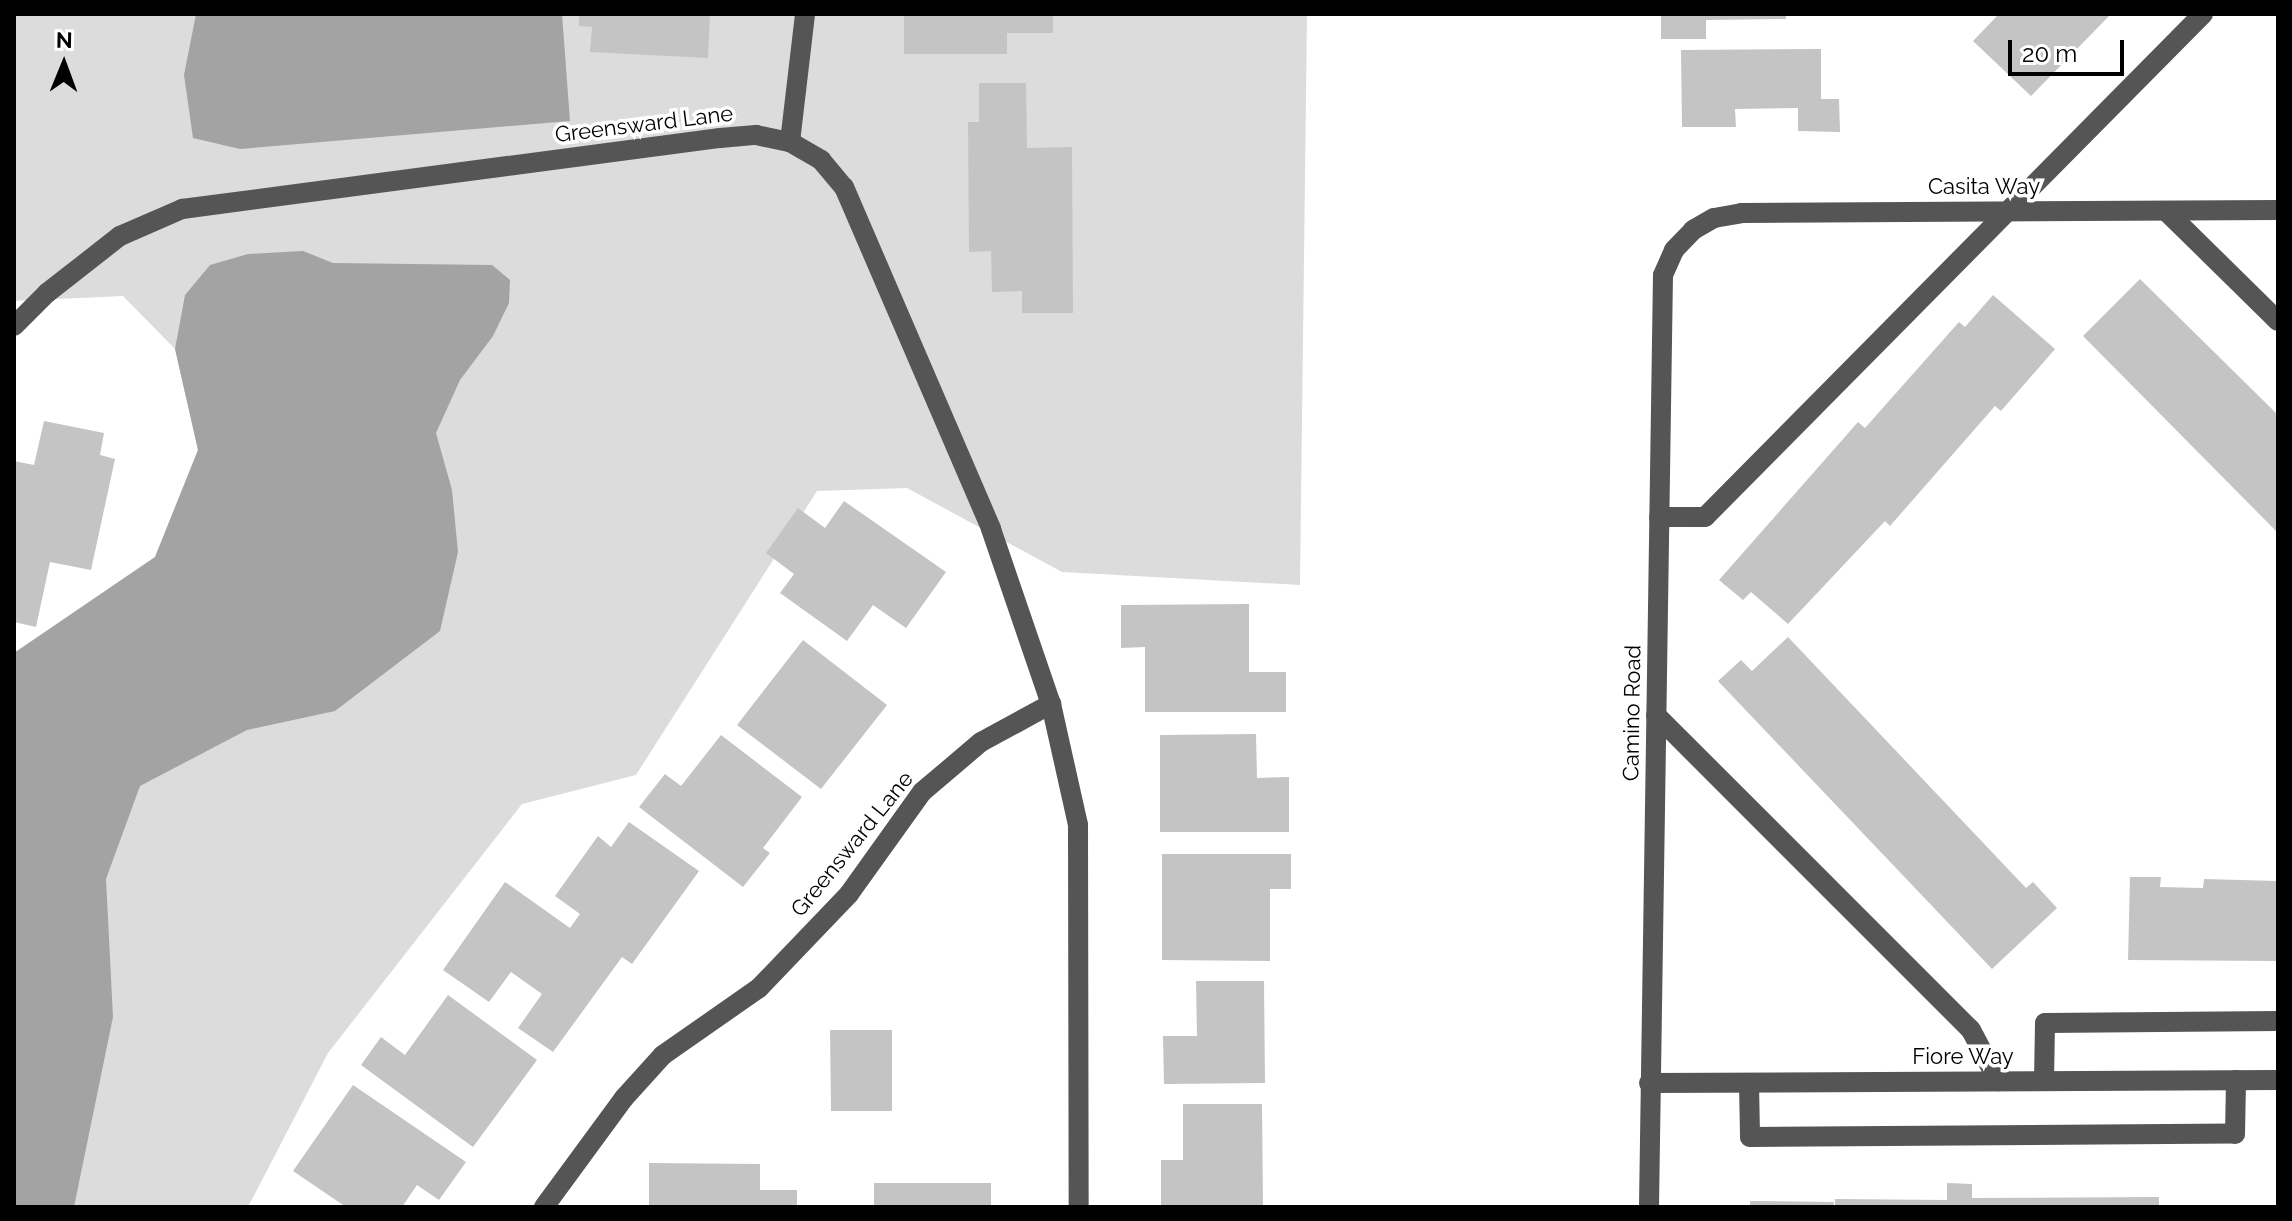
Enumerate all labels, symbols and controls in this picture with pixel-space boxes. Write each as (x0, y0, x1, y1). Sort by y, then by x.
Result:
north arrow (24, 24, 104, 104)
scale bar (2012, 24, 2128, 74)
text: N (56, 27, 73, 53)
text: 20 m (2022, 39, 2077, 68)
street label: Greensward Lane (554, 100, 734, 148)
street label: Casita Way (1928, 174, 2040, 200)
street label: Camino Road (1618, 645, 1646, 781)
street label: Greensward Lane (785, 766, 919, 922)
street label: Fiore Way (1912, 1044, 2014, 1070)

